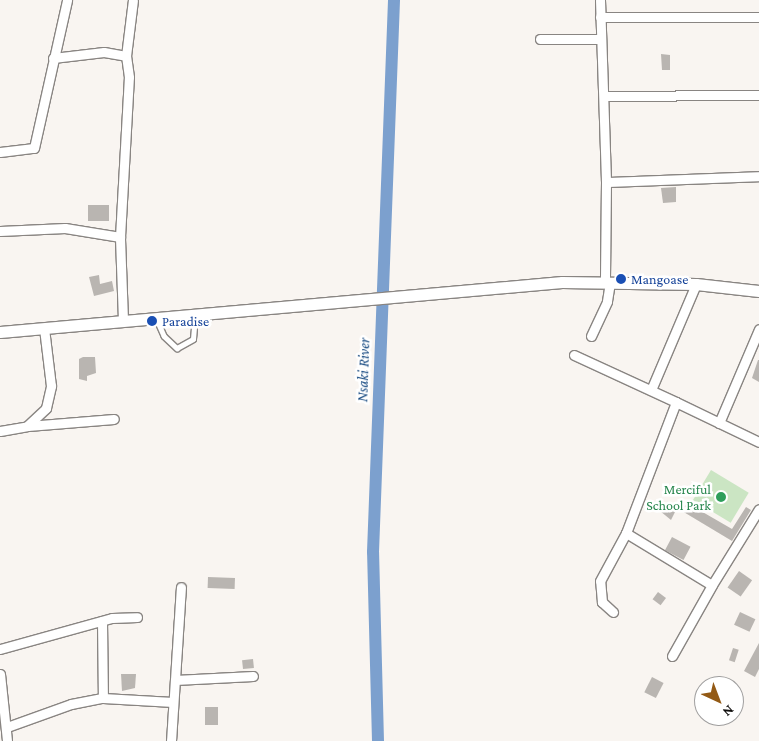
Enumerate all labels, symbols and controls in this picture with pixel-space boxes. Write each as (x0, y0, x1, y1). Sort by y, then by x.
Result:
place label: Mangoase (631, 271, 688, 287)
marker: Mangoase (615, 273, 627, 285)
place label: Paradise (162, 313, 209, 329)
marker: Paradise (146, 315, 158, 327)
water label: Nsaki River (354, 338, 374, 402)
place label: Merciful School Park (646, 481, 711, 514)
marker: Merciful School Park (715, 491, 727, 503)
north arrow (694, 676, 744, 726)
text: N (720, 702, 738, 720)

